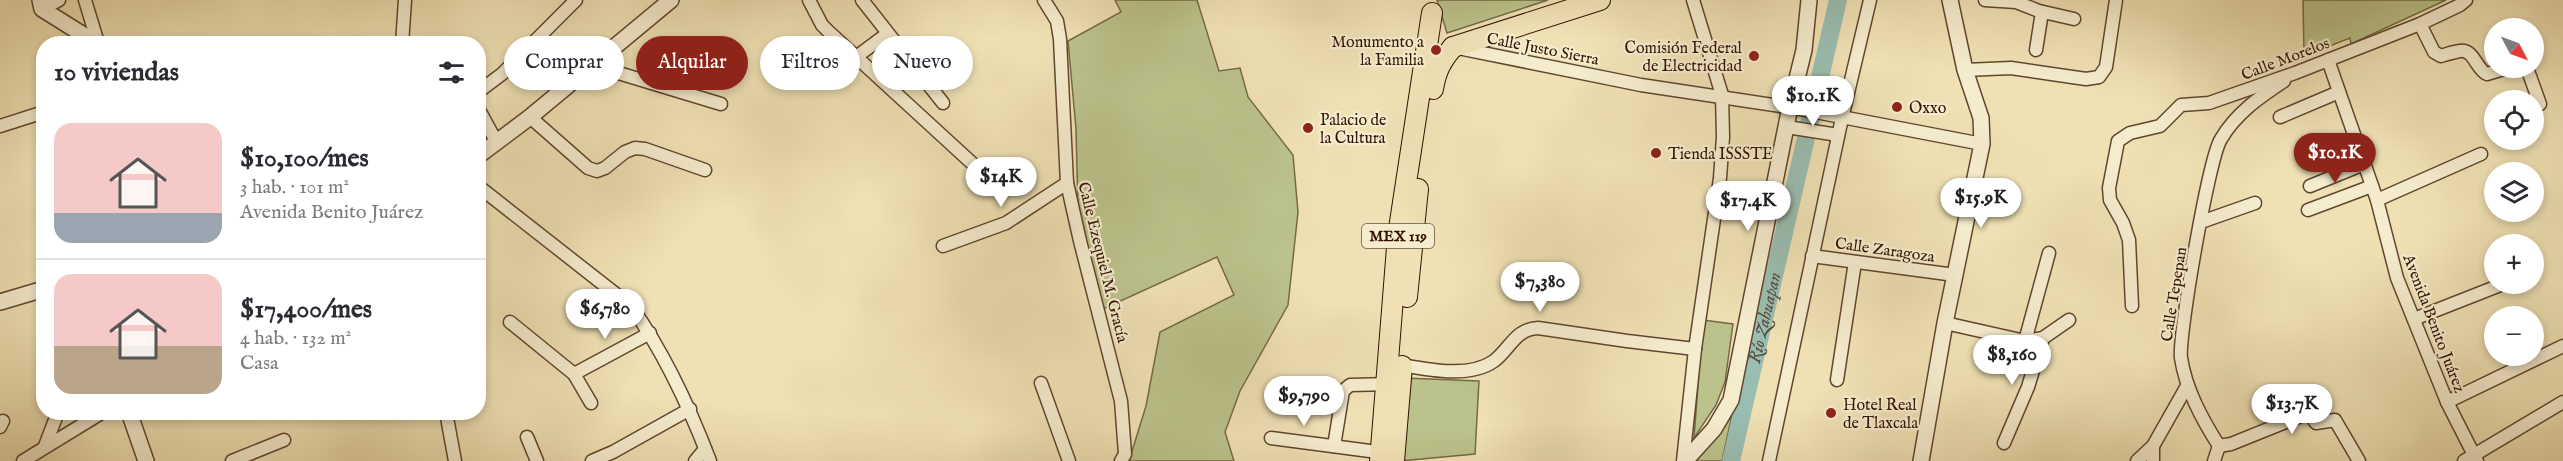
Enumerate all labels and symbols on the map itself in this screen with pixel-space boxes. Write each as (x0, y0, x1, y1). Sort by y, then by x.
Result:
north arrow (2484, 18, 2544, 78)
street label: Calle Justo Sierra (1485, 29, 1601, 71)
place label: Monumento a la Familia (1331, 33, 1424, 71)
street label: Calle Morelos (2239, 34, 2333, 86)
place label: Comisión Federal de Electricidad (1624, 39, 1743, 77)
marker: Monumento a la Familia (1429, 43, 1443, 57)
marker: Comisión Federal de Electricidad (1747, 49, 1761, 63)
pin: $10.1K (1764, 76, 1862, 127)
place label: Oxxo (1909, 99, 1947, 119)
marker: Oxxo (1890, 100, 1904, 114)
place label: Palacio de la Cultura (1320, 111, 1386, 149)
marker: Palacio de la Cultura (1301, 121, 1315, 135)
pin: $10.1K (2286, 133, 2384, 184)
place label: Tienda ISSSTE (1668, 145, 1773, 165)
marker: Tienda ISSSTE (1649, 146, 1663, 160)
pin: $14K (965, 157, 1037, 208)
pin: $15.9K (1932, 178, 2030, 229)
street label: Calle Ezequiel M. Gracía (1072, 180, 1132, 345)
pin: $17.4K (1699, 181, 1797, 232)
road number: MEX 119 (1362, 224, 1434, 248)
street label: Calle Zaragoza (1834, 234, 1936, 268)
street label: Calle Tepepan (2158, 245, 2192, 343)
street label: Avenida Benito Juárez (2397, 251, 2469, 396)
pin: $7,380 (1491, 262, 1589, 313)
water label: Río Zahuapan (1744, 270, 1787, 366)
pin: $6,780 (556, 289, 654, 340)
pin: $8,160 (1963, 335, 2061, 386)
pin: $9,790 (1255, 376, 1353, 427)
pin: $13.7K (2243, 384, 2341, 435)
place label: Hotel Real de Tlaxcala (1843, 396, 1918, 434)
marker: Hotel Real de Tlaxcala (1824, 406, 1838, 420)

